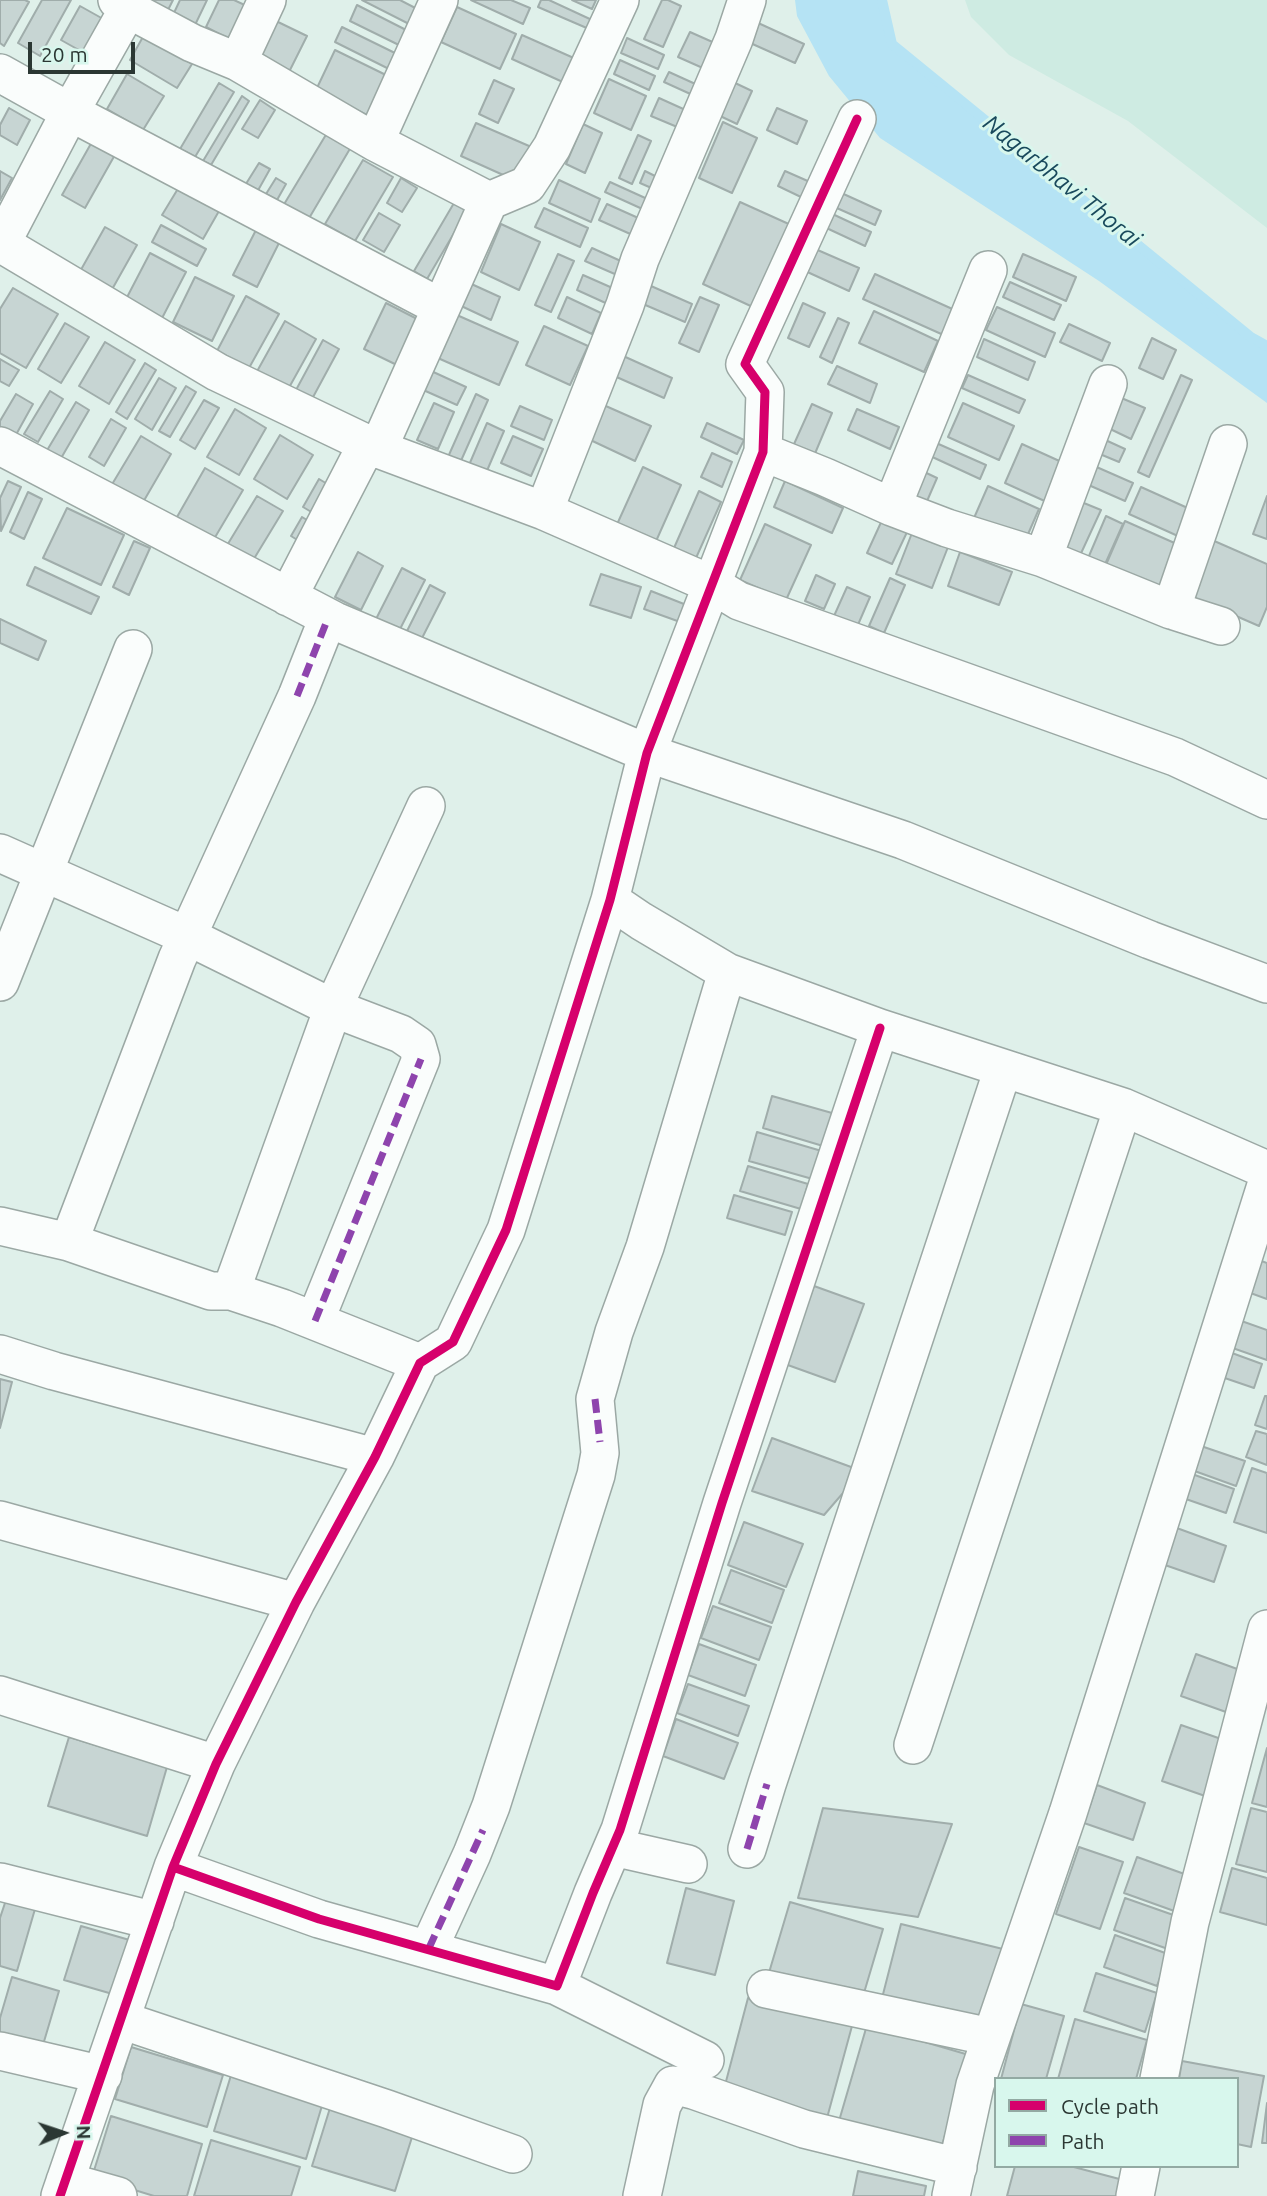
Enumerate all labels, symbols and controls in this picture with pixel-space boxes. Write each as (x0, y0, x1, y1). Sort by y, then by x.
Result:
scale bar (32, 28, 138, 72)
text: 20 m (41, 42, 88, 66)
water label: Nagarbhavi Thorai (977, 109, 1147, 253)
legend (994, 2077, 1239, 2168)
text: Cycle path (1061, 2094, 1159, 2118)
north arrow (28, 2098, 98, 2168)
text: N (73, 2125, 95, 2140)
text: Path (1061, 2129, 1104, 2153)

